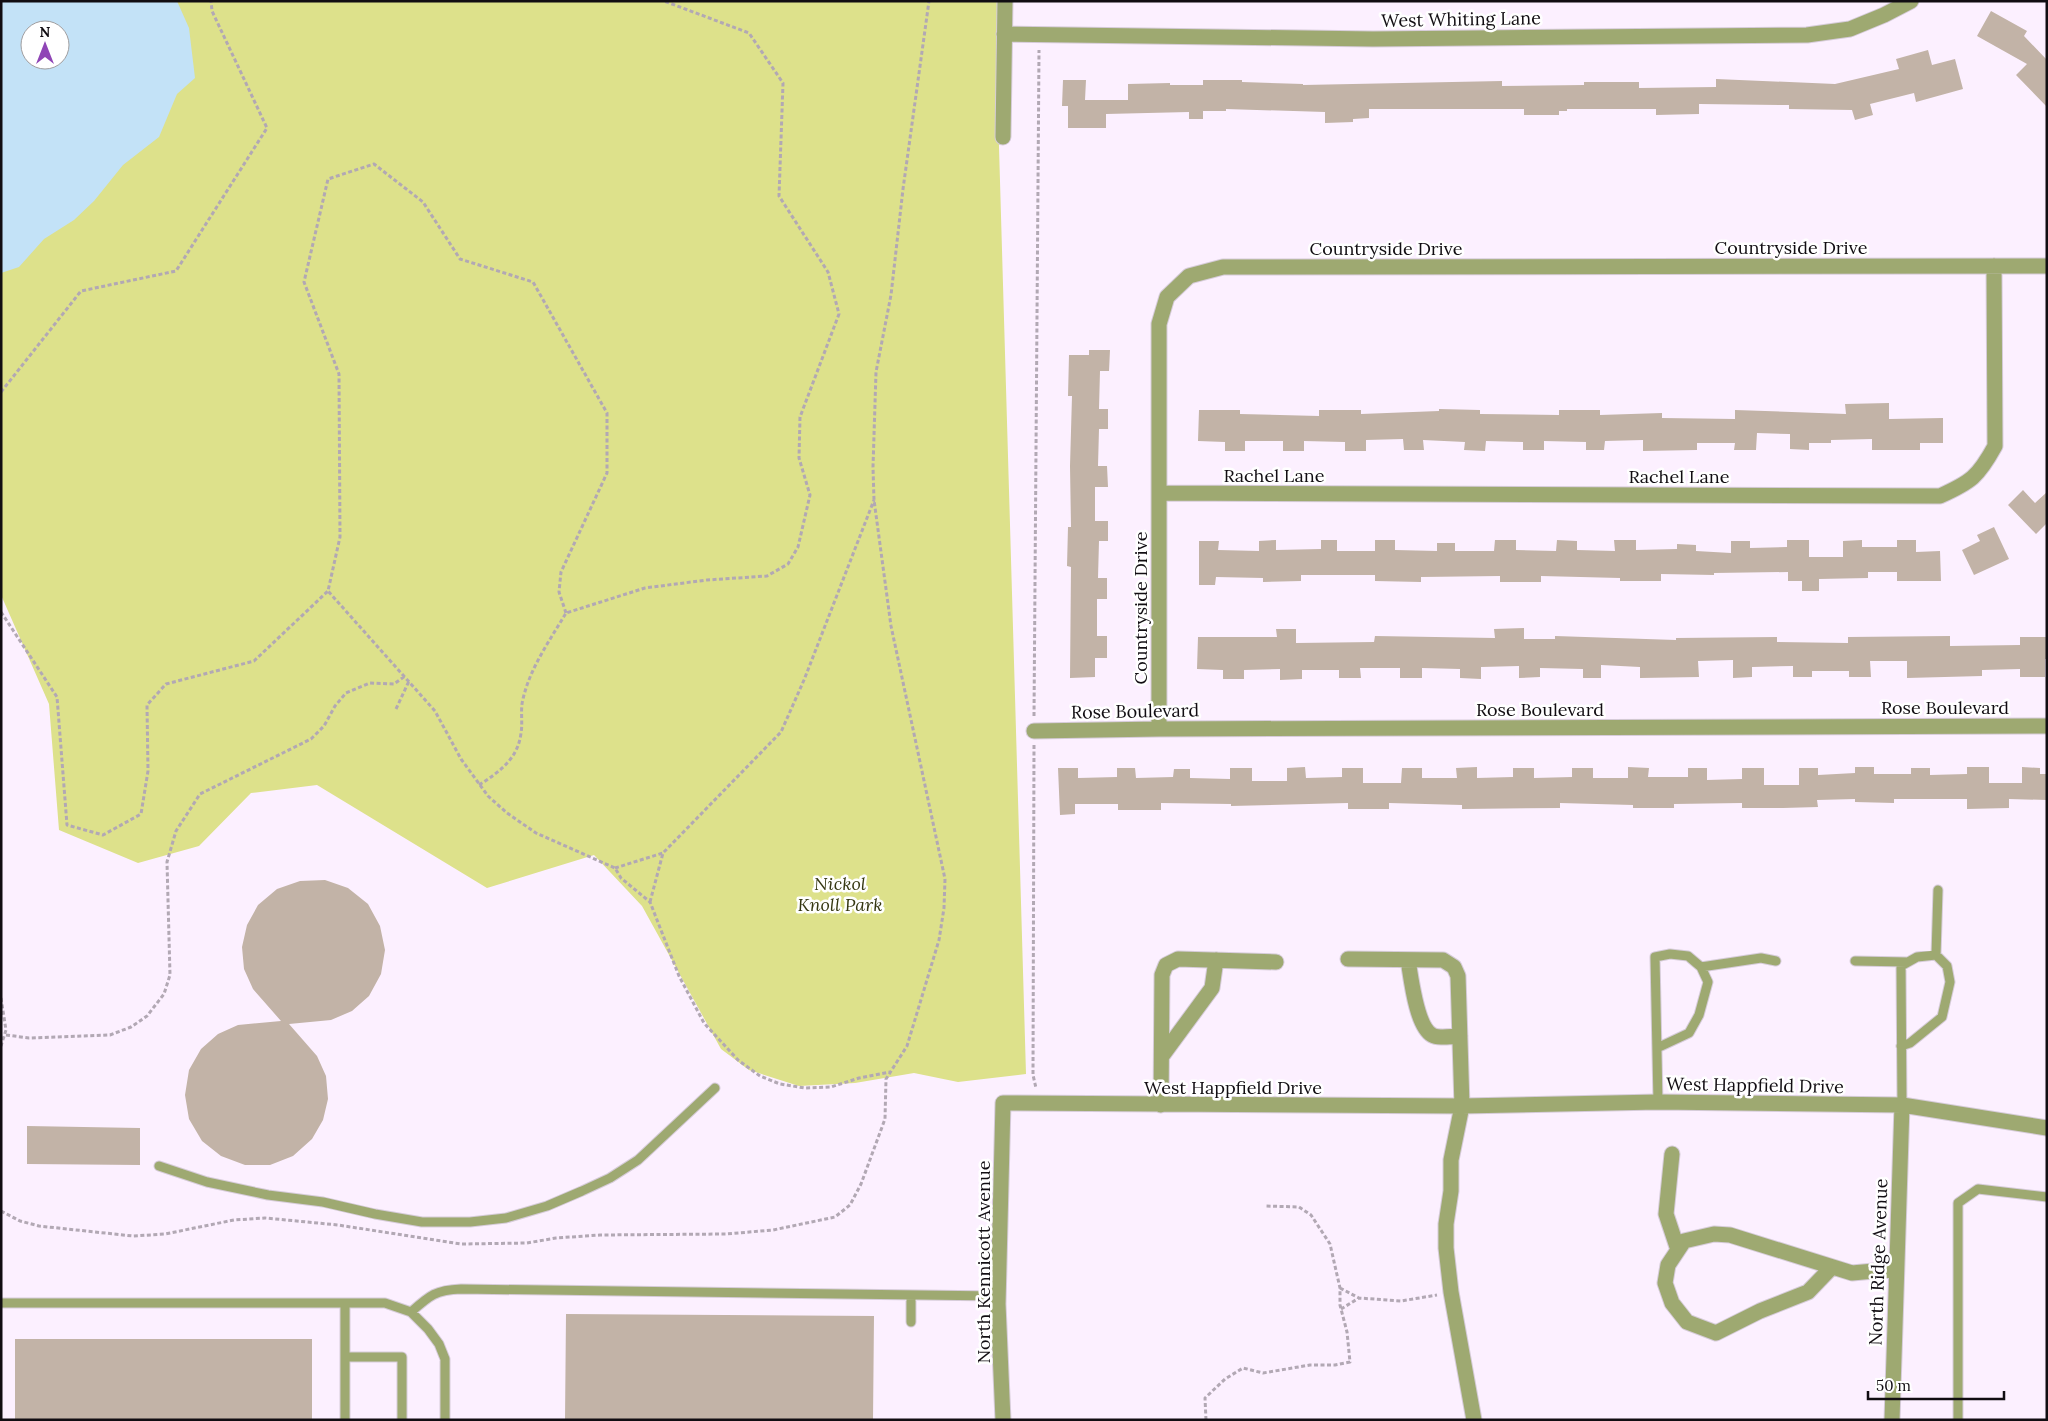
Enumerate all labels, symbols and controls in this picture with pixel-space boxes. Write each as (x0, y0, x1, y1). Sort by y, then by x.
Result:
street label: West Whiting Lane (1381, 6, 1541, 32)
north arrow (20, 20, 70, 70)
text: N (40, 23, 51, 41)
street label: Countryside Drive (1715, 236, 1868, 259)
street label: Countryside Drive (1310, 237, 1463, 260)
street label: Rachel Lane (1223, 464, 1325, 487)
street label: Rachel Lane (1628, 465, 1730, 488)
street label: Countryside Drive (1129, 531, 1152, 684)
street label: Rose Boulevard (1881, 696, 2009, 719)
street label: Rose Boulevard (1071, 698, 1200, 724)
street label: Rose Boulevard (1476, 698, 1604, 721)
park label: Nickol Knoll Park (797, 872, 883, 916)
street label: West Happfield Drive (1666, 1072, 1844, 1098)
street label: West Happfield Drive (1144, 1076, 1322, 1099)
street label: North Kennicott Avenue (972, 1160, 995, 1364)
street label: North Ridge Avenue (1864, 1178, 1892, 1346)
scale bar (1868, 1368, 2004, 1400)
text: 50 m (1876, 1376, 1911, 1395)

